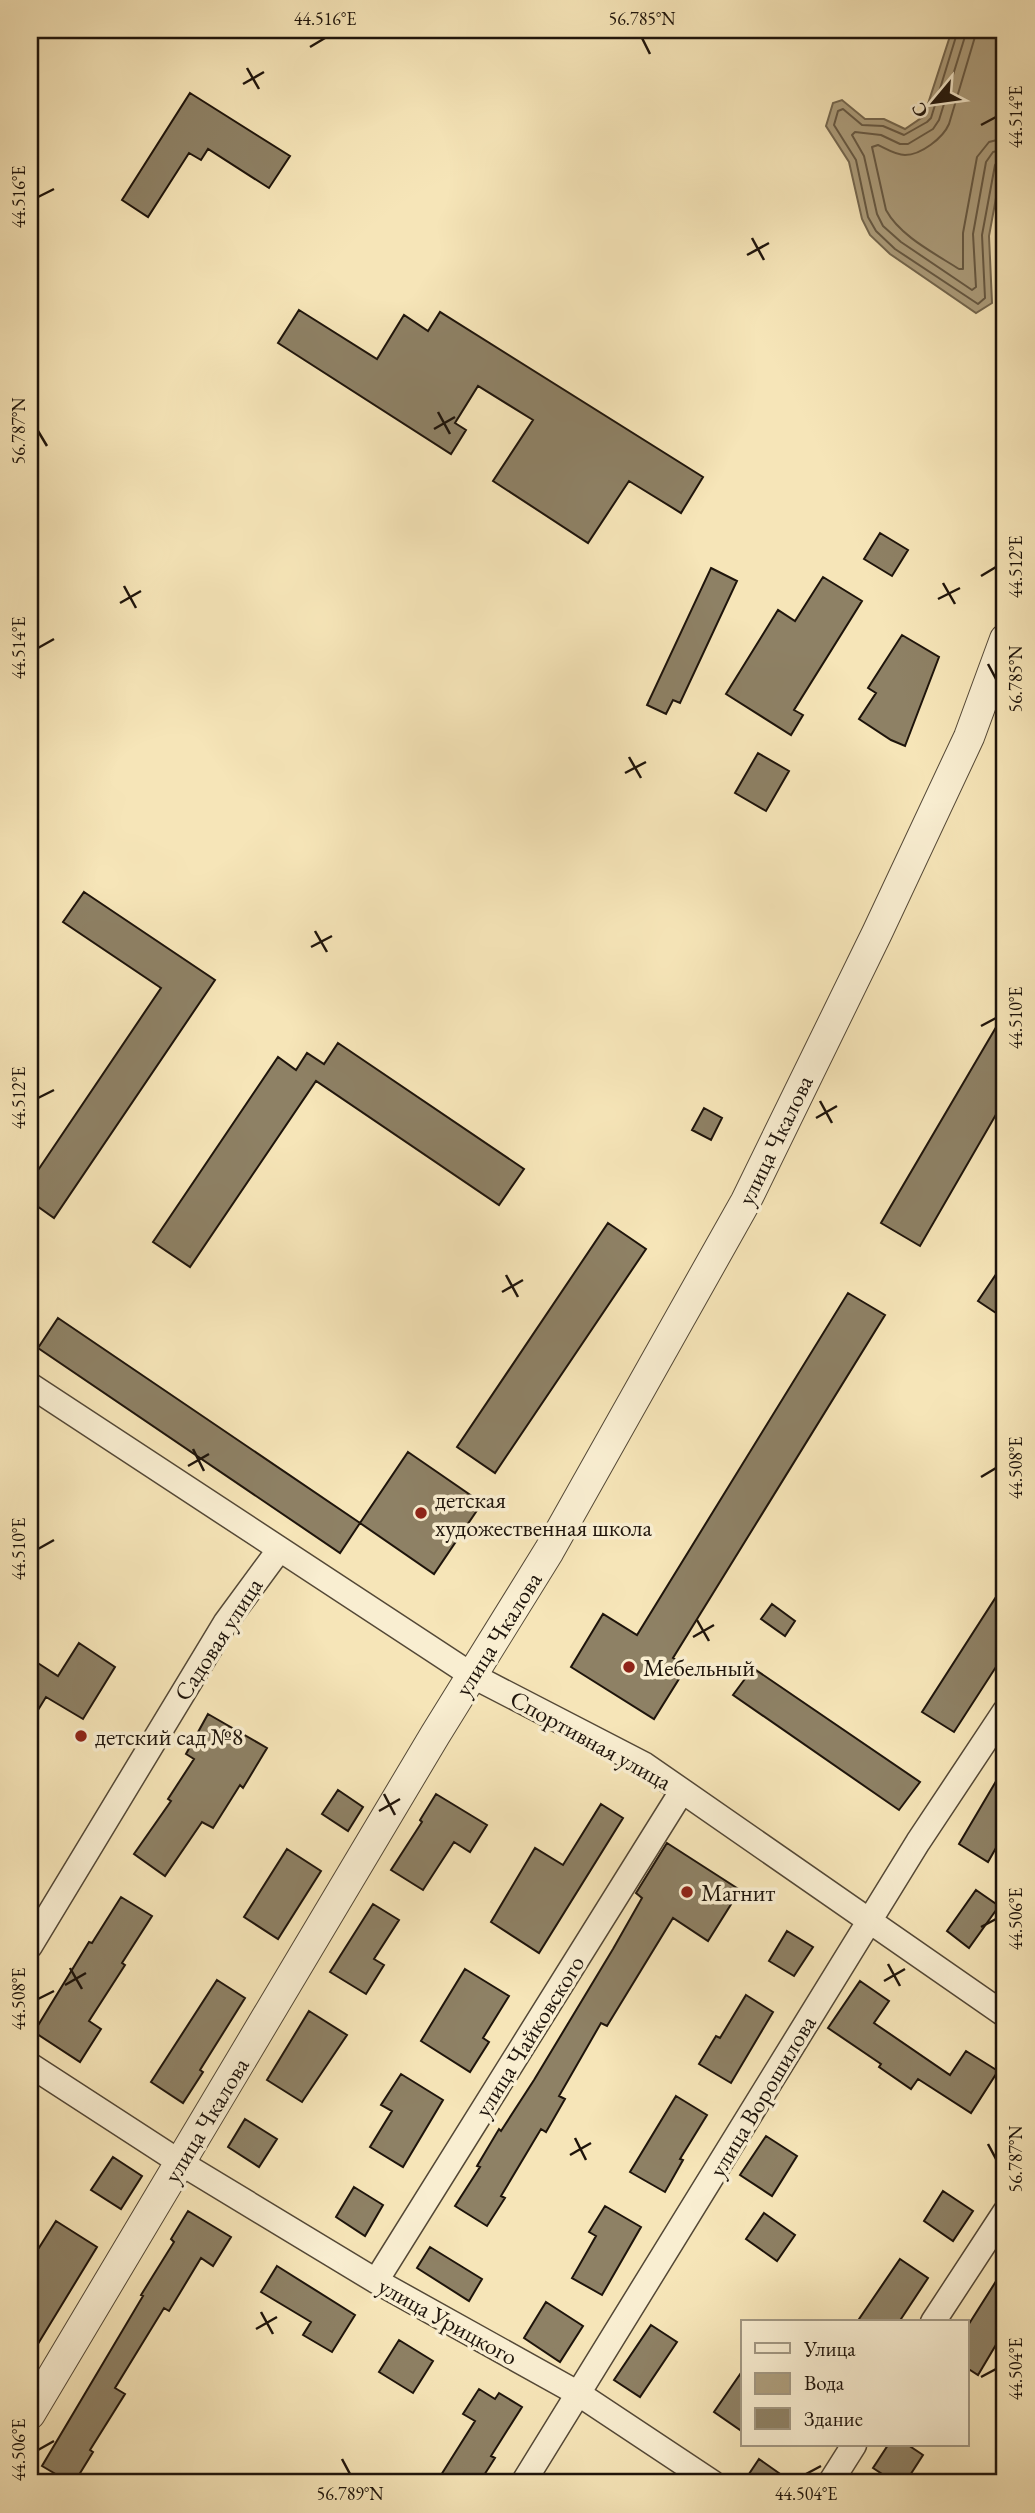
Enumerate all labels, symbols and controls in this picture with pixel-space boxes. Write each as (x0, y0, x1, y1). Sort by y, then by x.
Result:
text: 44.516°E (294, 7, 356, 30)
text: 56.785°N (609, 7, 676, 30)
north arrow (898, 66, 968, 136)
text: 44.514°E (1004, 86, 1027, 148)
text: С (905, 98, 934, 122)
text: 44.516°E (7, 166, 30, 228)
text: 56.787°N (7, 397, 30, 464)
text: 44.512°E (1004, 536, 1027, 598)
text: 44.514°E (7, 617, 30, 679)
text: 56.785°N (1004, 645, 1027, 712)
text: 44.510°E (1004, 987, 1027, 1049)
text: 44.512°E (7, 1067, 30, 1129)
street label: улица Чкалова (730, 1069, 820, 1210)
text: 44.508°E (1004, 1437, 1027, 1499)
place label: детская художественная школа (435, 1484, 653, 1543)
marker: детская художественная школа (413, 1505, 429, 1521)
text: 44.510°E (7, 1518, 30, 1580)
street label: улица Чкалова (448, 1566, 549, 1702)
street label: Садовая улица (167, 1571, 270, 1706)
place label: Мебельный (643, 1652, 755, 1683)
marker: Мебельный (621, 1659, 637, 1675)
street label: Спортивная улица (505, 1683, 678, 1797)
place label: детский сад №8 (95, 1721, 243, 1752)
marker: детский сад №8 (73, 1728, 89, 1744)
place label: Магнит (701, 1877, 775, 1908)
marker: Магнит (679, 1884, 695, 1900)
text: 44.506°E (1004, 1888, 1027, 1950)
street label: улица Чайковского (467, 1949, 591, 2123)
text: 44.508°E (7, 1968, 30, 2030)
street label: улица Ворошилова (701, 2009, 823, 2183)
street label: улица Чкалова (156, 2051, 256, 2188)
text: 56.787°N (1004, 2125, 1027, 2192)
street label: улица Урицкого (373, 2270, 523, 2372)
legend (741, 2320, 968, 2446)
text: Улица (803, 2335, 856, 2362)
text: 44.504°E (1004, 2338, 1027, 2400)
text: Вода (804, 2369, 845, 2396)
text: Здание (804, 2405, 863, 2432)
text: 44.506°E (7, 2419, 30, 2481)
text: 56.789°N (317, 2482, 384, 2505)
text: 44.504°E (775, 2482, 837, 2505)

